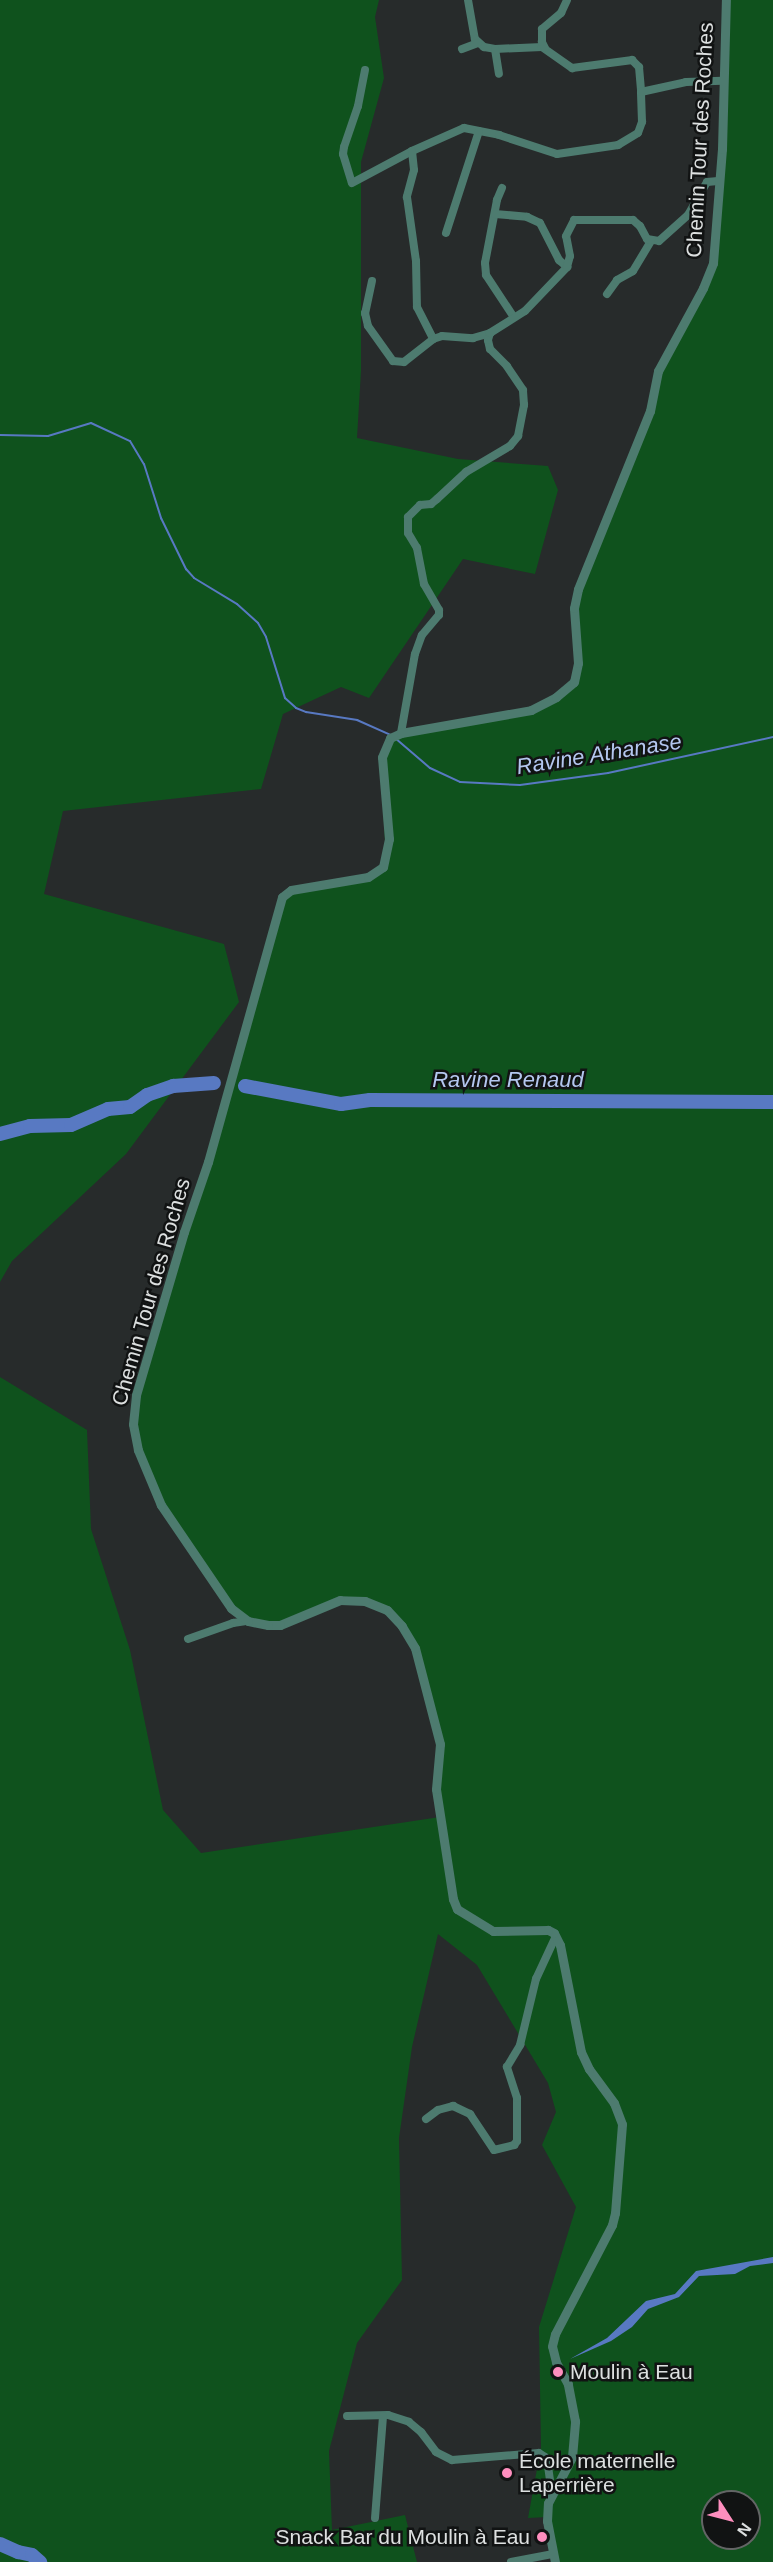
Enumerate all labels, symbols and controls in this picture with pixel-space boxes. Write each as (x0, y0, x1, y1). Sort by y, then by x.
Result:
street label: Chemin Tour des Roches (681, 22, 719, 258)
water label: Ravine Athanase (514, 728, 684, 780)
water label: Ravine Renaud (432, 1067, 584, 1093)
street label: Chemin Tour des Roches (106, 1175, 196, 1409)
place label: Moulin à Eau (570, 2359, 693, 2385)
marker: Moulin à Eau (551, 2365, 565, 2379)
place label: École maternelle Laperrière (519, 2448, 675, 2498)
marker: École maternelle Laperrière (500, 2466, 514, 2480)
north arrow (701, 2490, 761, 2550)
text: N (734, 2520, 755, 2539)
place label: Snack Bar du Moulin à Eau (276, 2524, 530, 2550)
marker: Snack Bar du Moulin à Eau (535, 2530, 549, 2544)

